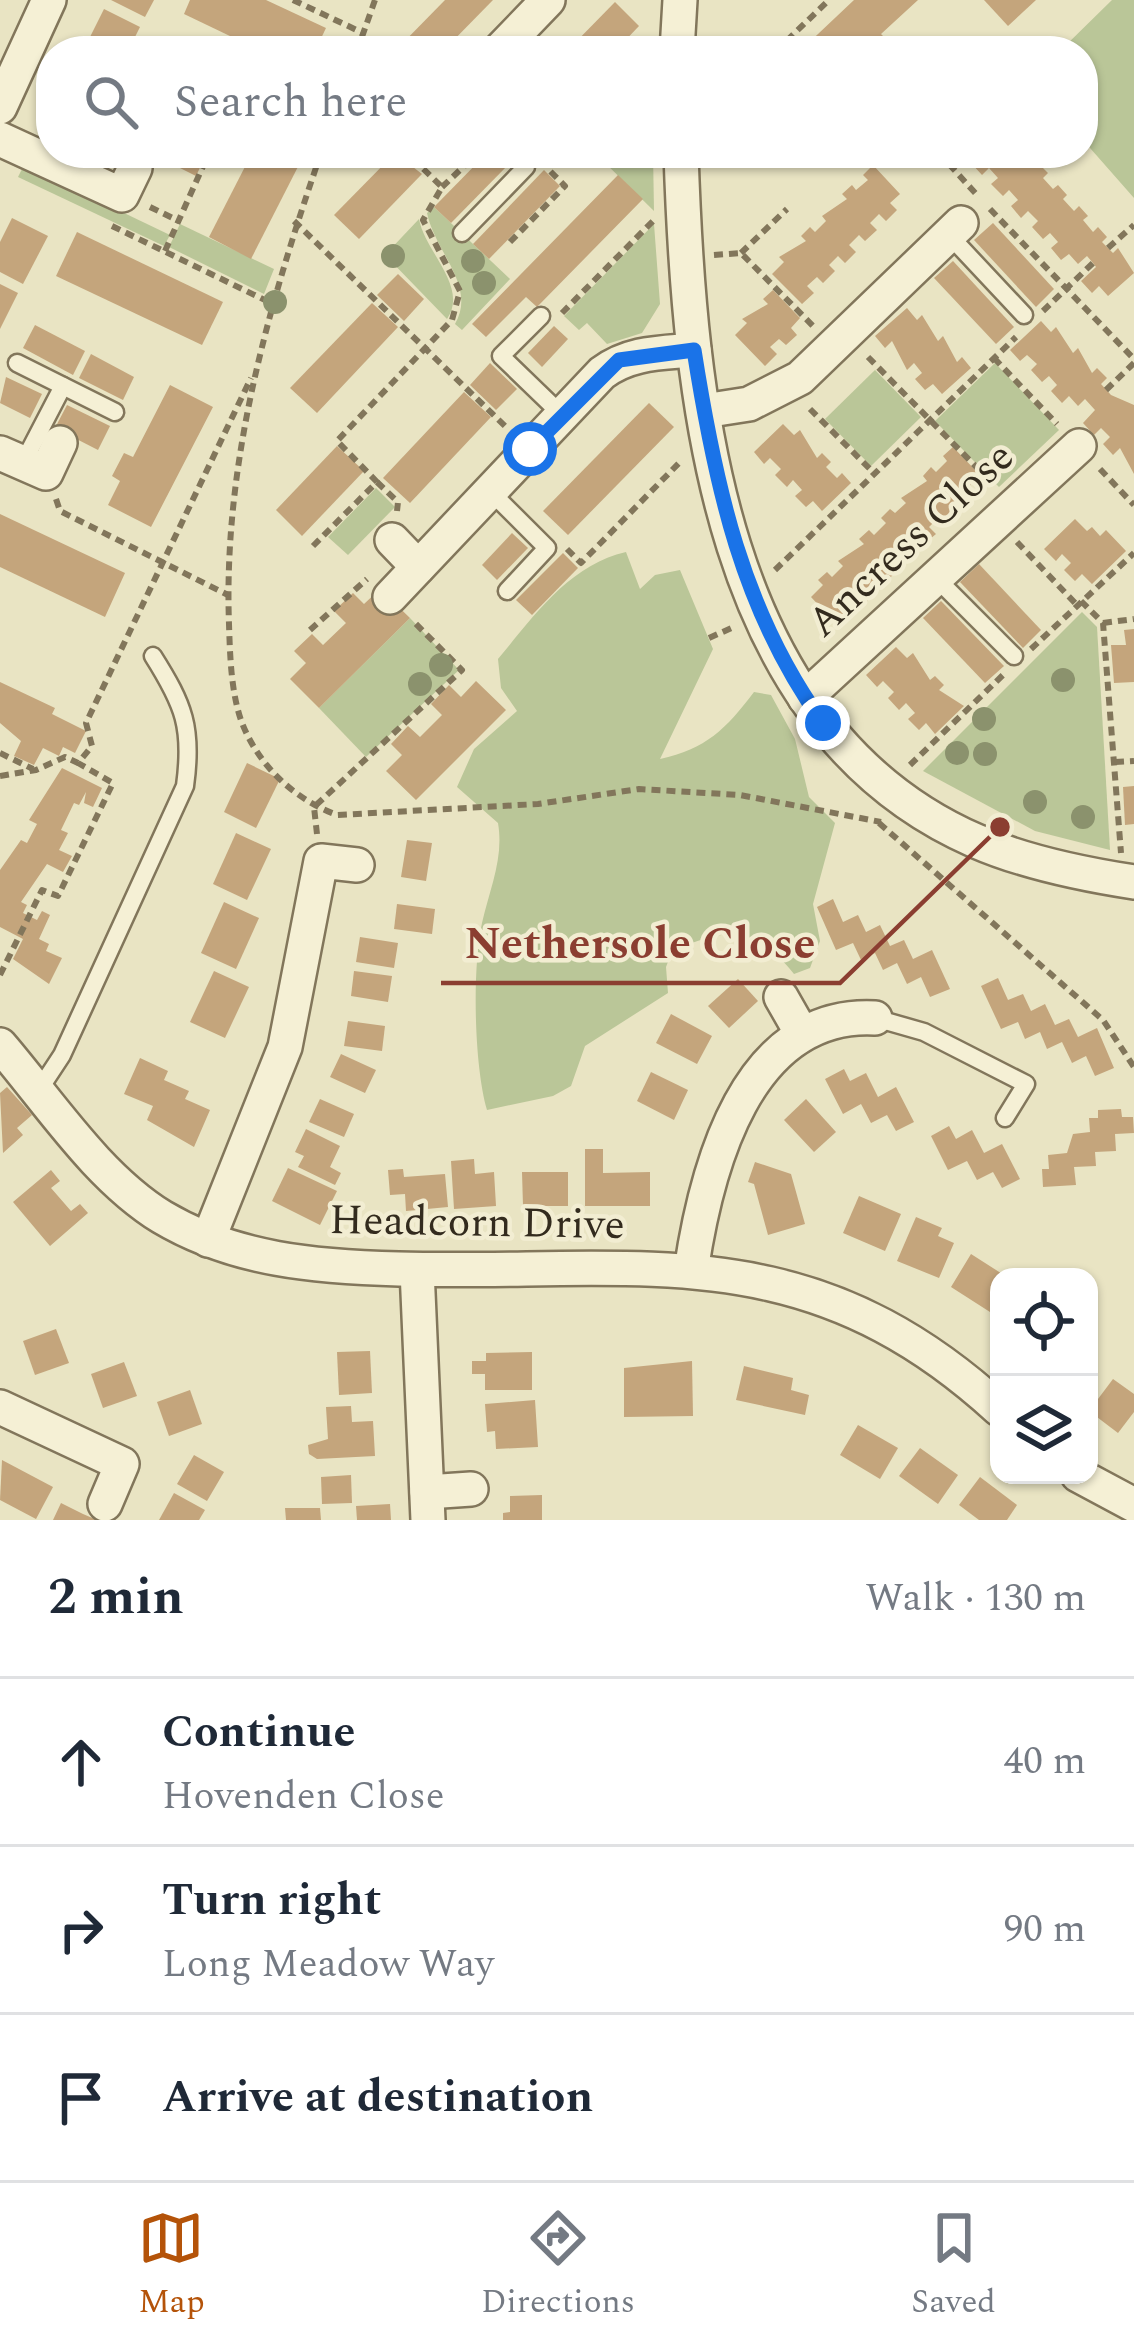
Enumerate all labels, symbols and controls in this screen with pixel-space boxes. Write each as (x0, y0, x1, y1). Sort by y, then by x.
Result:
search box (36, 36, 1098, 168)
text: Search here (174, 68, 407, 137)
icon: search (78, 69, 144, 135)
route start (503, 422, 557, 476)
street label: Ancress Close (793, 427, 1029, 653)
route end (796, 696, 850, 750)
callout: Nethersole Close (441, 902, 840, 983)
text: Nethersole Close (464, 910, 816, 979)
street label: Headcorn Drive (329, 1189, 625, 1257)
map controls (990, 1268, 1098, 1484)
button: locate (990, 1268, 1098, 1376)
button: layers (990, 1376, 1098, 1484)
text: 2 min (48, 1559, 184, 1637)
text: Walk · 130 m (865, 1569, 1086, 1628)
text: Continue (162, 1698, 355, 1767)
icon: ahead (48, 1729, 114, 1795)
text: 40 m (1004, 1732, 1086, 1791)
text: Hovenden Close (162, 1767, 445, 1826)
text: Turn right (162, 1866, 381, 1935)
icon: right (48, 1897, 114, 1963)
text: 90 m (1004, 1900, 1086, 1959)
text: Long Meadow Way (162, 1935, 494, 1994)
text: Arrive at destination (162, 2063, 593, 2132)
icon: arrive (48, 2065, 114, 2131)
tab: Map (138, 2205, 205, 2327)
tab: Directions (481, 2205, 635, 2327)
tab: Saved (911, 2205, 996, 2327)

